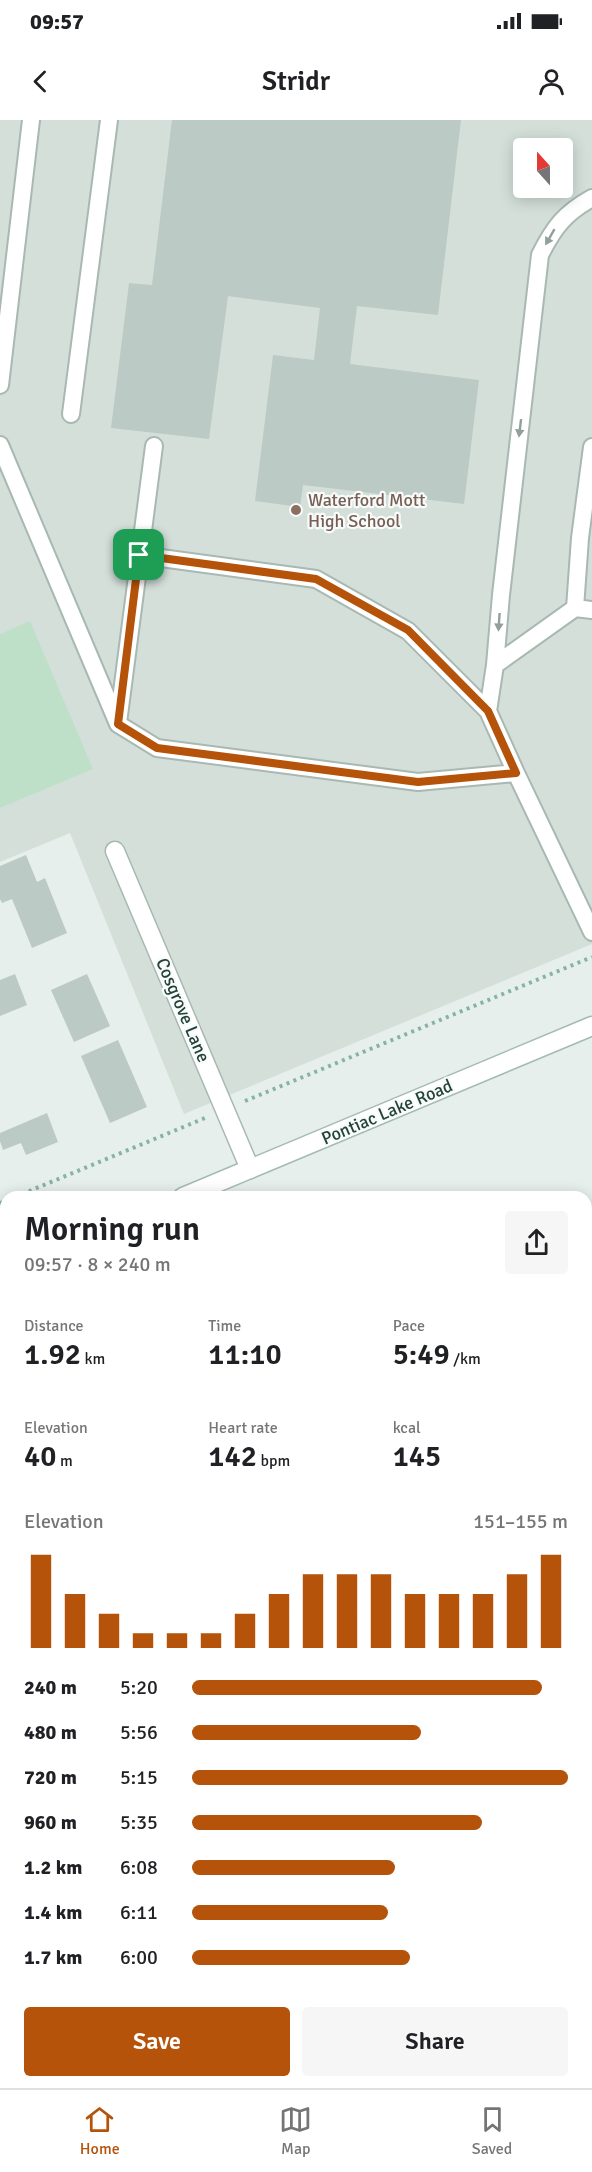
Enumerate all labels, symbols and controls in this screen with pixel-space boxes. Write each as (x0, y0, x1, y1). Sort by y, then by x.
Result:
text: 09:57 (30, 8, 84, 35)
icon: back (24, 65, 57, 98)
text: Stridr (262, 65, 330, 98)
icon: person (535, 65, 568, 98)
north arrow (513, 138, 573, 198)
map controls (513, 138, 573, 198)
one-way arrow (545, 229, 555, 246)
one-way arrow (515, 419, 525, 438)
place label: Waterford Mott High School (308, 489, 425, 532)
marker: Waterford Mott High School (289, 503, 303, 517)
pin (113, 529, 164, 580)
icon: arrive (122, 538, 155, 571)
one-way arrow (494, 612, 504, 631)
street label: Cosgrove Lane (151, 955, 215, 1065)
street label: Pontiac Lake Road (318, 1074, 456, 1150)
text: Morning run (24, 1209, 200, 1250)
button: share (505, 1211, 568, 1274)
text: 09:57 · 8 × 240 m (24, 1252, 171, 1277)
text: Distance (24, 1316, 84, 1336)
text: Time (208, 1316, 241, 1336)
text: Pace (393, 1316, 425, 1336)
text: 1.92 (24, 1336, 81, 1373)
text: 11:10 (208, 1336, 282, 1373)
text: 5:49 (393, 1336, 450, 1373)
text: km (81, 1349, 105, 1369)
text: /km (450, 1349, 481, 1369)
text: Elevation (24, 1418, 88, 1438)
text: Heart rate (208, 1418, 278, 1438)
text: kcal (393, 1418, 421, 1438)
text: 40 (24, 1438, 56, 1475)
text: 142 (208, 1438, 257, 1475)
text: 145 (393, 1438, 441, 1475)
text: m (56, 1451, 73, 1471)
text: bpm (257, 1451, 290, 1471)
text: Elevation (24, 1509, 104, 1534)
text: 151–155 m (473, 1509, 568, 1534)
text: 240 m (24, 1675, 77, 1700)
text: 5:20 (120, 1675, 158, 1700)
text: 480 m (24, 1720, 77, 1745)
text: 5:56 (120, 1720, 158, 1745)
text: 720 m (24, 1765, 77, 1790)
text: 5:15 (120, 1765, 158, 1790)
text: 960 m (24, 1810, 77, 1835)
text: 5:35 (120, 1810, 158, 1835)
text: 1.2 km (24, 1855, 82, 1880)
text: 6:08 (120, 1855, 158, 1880)
text: 1.4 km (24, 1900, 82, 1925)
text: 6:11 (120, 1900, 158, 1925)
text: 1.7 km (24, 1945, 82, 1970)
text: 6:00 (120, 1945, 158, 1970)
button: Save (24, 2007, 290, 2076)
button: Share (302, 2007, 568, 2076)
tab: Home (80, 2103, 120, 2159)
tab: Map (279, 2103, 312, 2159)
tab: Saved (472, 2103, 512, 2159)

